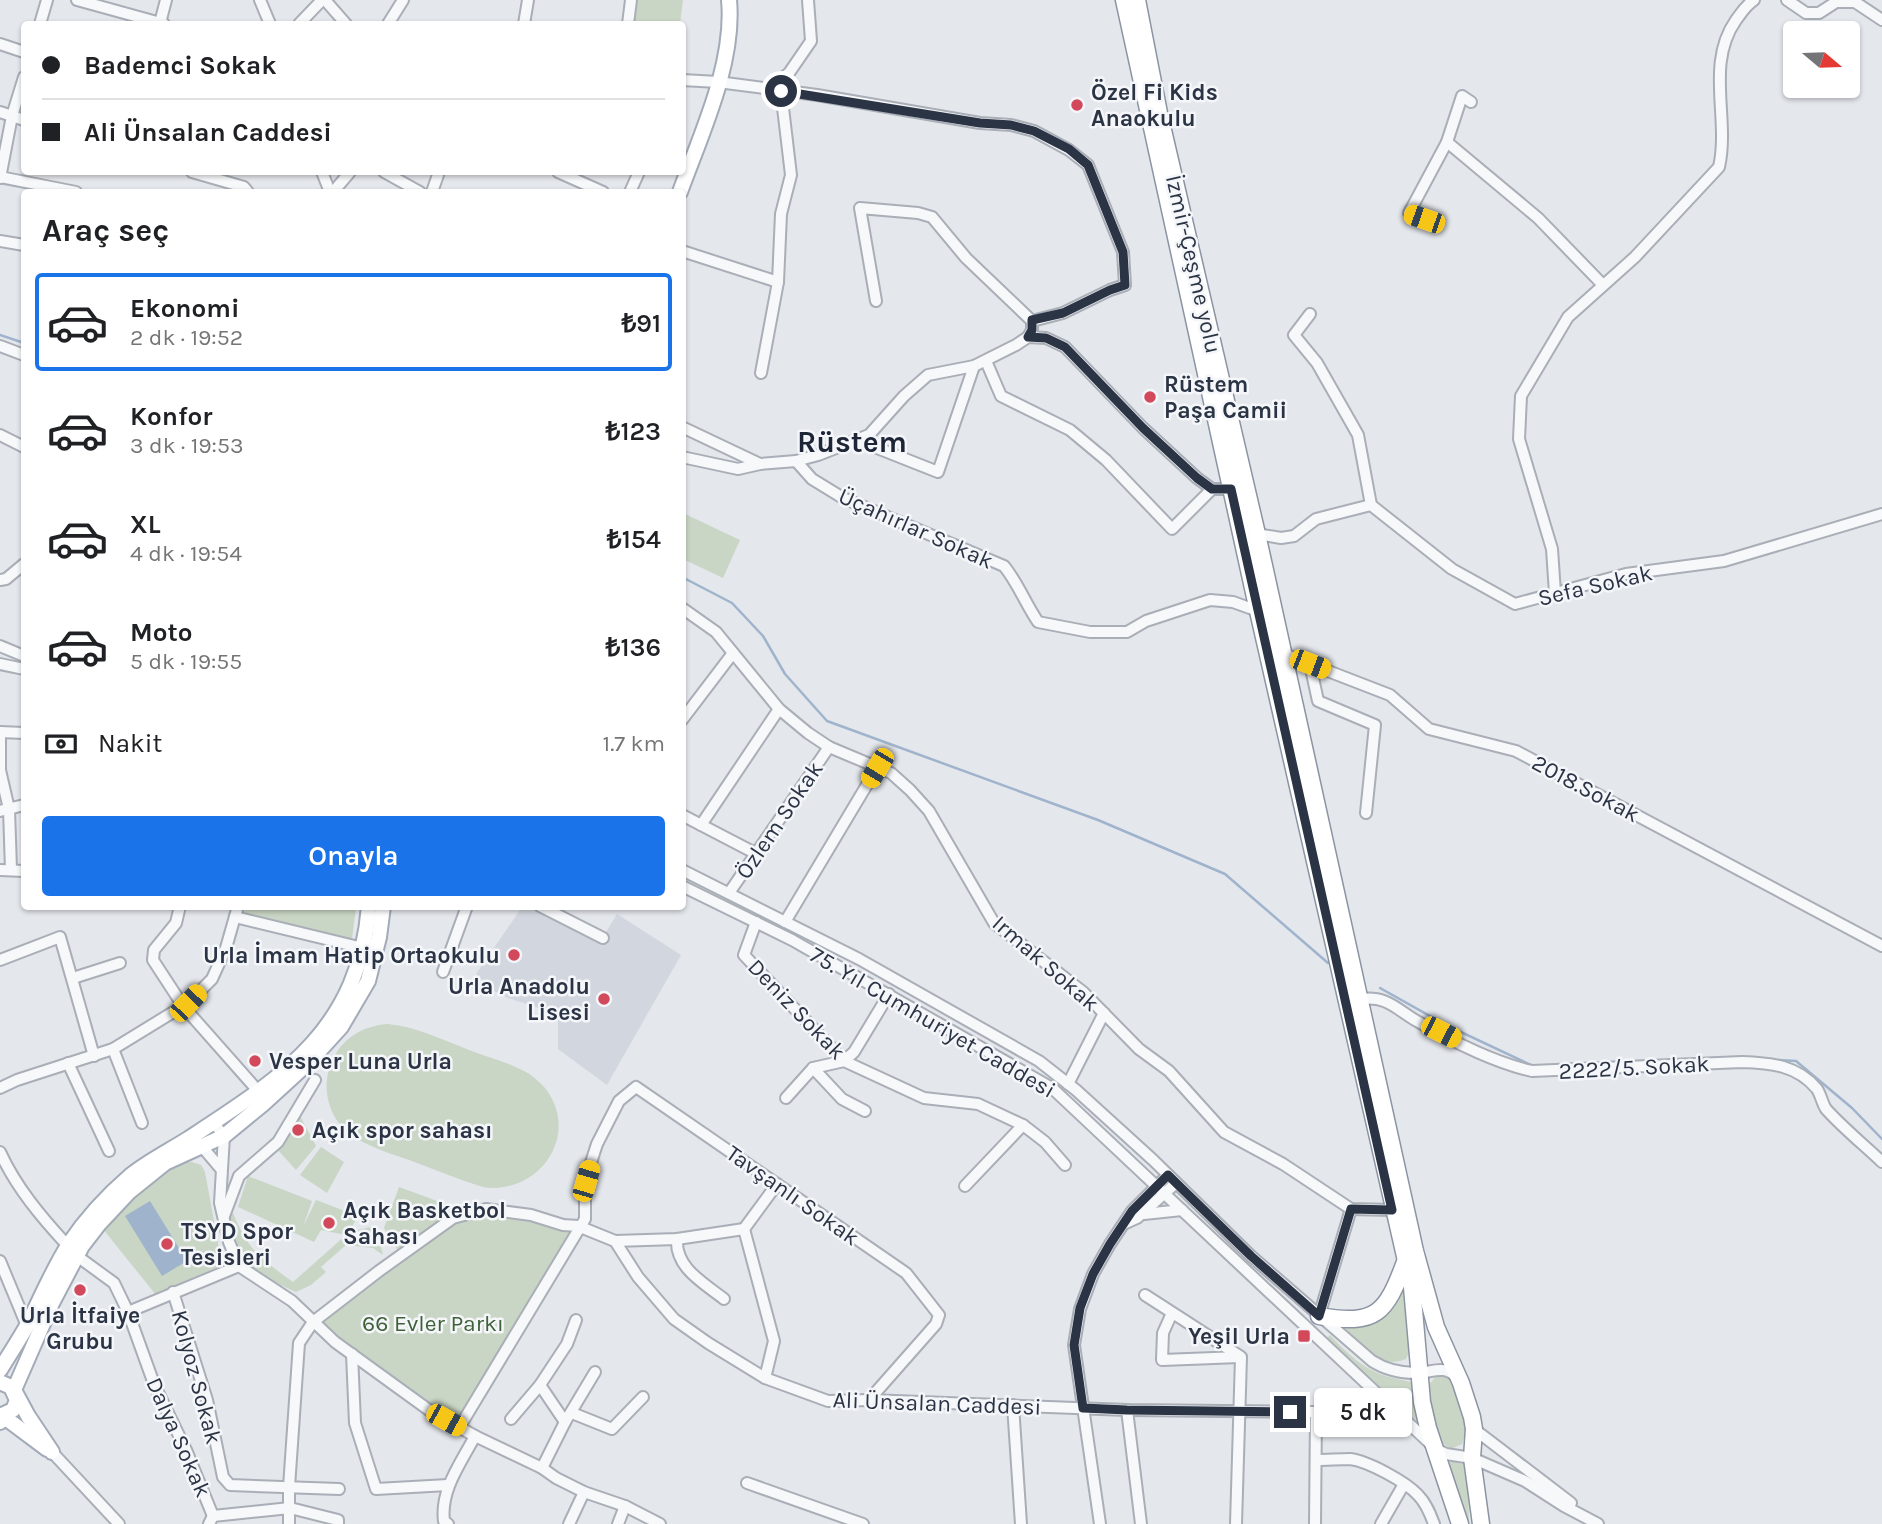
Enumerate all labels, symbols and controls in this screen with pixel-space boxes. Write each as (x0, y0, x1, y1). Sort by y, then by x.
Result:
north arrow (1783, 21, 1860, 98)
map controls (1783, 21, 1860, 98)
text: Bademci Sokak (84, 50, 277, 81)
route start (765, 75, 797, 107)
place label: Özel Fi Kids Anaokulu (1091, 78, 1218, 132)
marker: Özel Fi Kids Anaokulu (1069, 97, 1085, 113)
text: Ali Ünsalan Caddesi (84, 117, 332, 148)
street label: İzmir-Çeşme yolu (1160, 172, 1227, 356)
car (1401, 202, 1448, 236)
text: Araç seç (42, 212, 169, 249)
icon: car (46, 291, 109, 354)
text: Ekonomi (130, 293, 239, 324)
text: ₺91 (621, 308, 661, 339)
text: 2 dk · 19:52 (130, 324, 243, 351)
place label: Rüstem Paşa Camii (1164, 371, 1287, 424)
marker: Rüstem Paşa Camii (1142, 389, 1158, 405)
icon: car (46, 399, 109, 462)
text: Konfor (130, 401, 212, 432)
text: ₺123 (606, 416, 661, 447)
district label: Rüstem (797, 424, 907, 460)
text: 3 dk · 19:53 (130, 432, 243, 459)
street label: Üçahırlar Sokak (834, 482, 997, 575)
icon: car (46, 507, 109, 570)
text: XL (130, 509, 161, 540)
text: ₺154 (607, 524, 661, 555)
text: 4 dk · 19:54 (130, 540, 242, 567)
street label: Sefa Sokak (1535, 559, 1655, 612)
icon: car (46, 615, 109, 678)
text: Moto (130, 617, 192, 648)
text: ₺136 (606, 632, 661, 663)
car (1287, 647, 1334, 681)
text: 5 dk · 19:55 (130, 648, 242, 675)
icon: cash (42, 725, 80, 763)
text: Nakit (98, 728, 162, 759)
text: 1.7 km (603, 730, 665, 757)
car (858, 745, 897, 791)
street label: 2018.Sokak (1527, 749, 1644, 828)
street label: Özlem Sokak (730, 756, 829, 884)
button: Onayla (42, 816, 665, 896)
street label: Irmak Sokak (987, 910, 1105, 1017)
place label: Urla İmam Hatip Ortaokulu (203, 941, 500, 969)
street label: 75. Yıl Cumhuriyet Caddesi (805, 941, 1060, 1104)
marker: Urla İmam Hatip Ortaokulu (506, 947, 522, 963)
street label: Deniz Sokak (742, 954, 851, 1065)
place label: Urla Anadolu Lisesi (448, 973, 590, 1026)
car (166, 981, 211, 1025)
marker: Urla Anadolu Lisesi (596, 991, 612, 1007)
car (1418, 1013, 1465, 1051)
place label: Vesper Luna Urla (269, 1048, 452, 1075)
street label: 2222/5. Sokak (1558, 1050, 1710, 1085)
marker: Vesper Luna Urla (247, 1053, 263, 1069)
place label: Açık spor sahası (312, 1117, 493, 1144)
marker: Açık spor sahası (290, 1122, 306, 1138)
street label: Tavşanlı Sokak (721, 1140, 864, 1251)
car (571, 1158, 602, 1204)
place label: Açık Basketbol Sahası (343, 1197, 506, 1250)
marker: Açık Basketbol Sahası (321, 1215, 337, 1231)
place label: TSYD Spor Tesisleri (181, 1218, 293, 1271)
marker: TSYD Spor Tesisleri (159, 1236, 175, 1252)
marker: Urla İtfaiye Grubu (72, 1282, 88, 1298)
place label: Urla İtfaiye Grubu (20, 1301, 140, 1355)
street label: Kolyoz Sokak (166, 1307, 227, 1447)
park label: 66 Evler Parkı (362, 1310, 504, 1337)
place label: Yeşil Urla (1188, 1323, 1290, 1350)
marker: Yeşil Urla (1296, 1328, 1312, 1344)
street label: Dalya Sokak (140, 1373, 217, 1501)
street label: Ali Ünsalan Caddesi (832, 1386, 1042, 1421)
callout: 5 dk (1314, 1388, 1412, 1436)
route end (1274, 1396, 1306, 1428)
text: 5 dk (1340, 1399, 1386, 1426)
car (423, 1401, 470, 1439)

